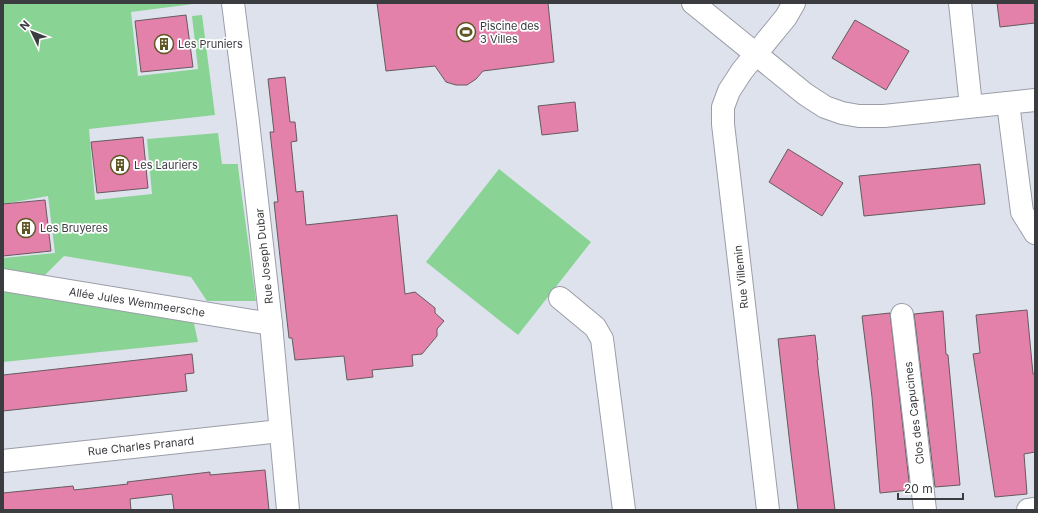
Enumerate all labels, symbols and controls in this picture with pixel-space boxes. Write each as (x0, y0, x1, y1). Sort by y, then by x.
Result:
north arrow (12, 12, 52, 52)
text: N (17, 17, 33, 33)
place label: Piscine des 3 Villes (480, 19, 540, 46)
sports icon: Piscine des 3 Villes (455, 21, 477, 43)
building icon: Les Pruniers (153, 33, 175, 55)
place label: Les Pruniers (178, 37, 243, 51)
building icon: Les Lauriers (109, 154, 131, 176)
place label: Les Lauriers (134, 158, 198, 172)
street label: Rue Joseph Dubar (252, 207, 276, 305)
building icon: Les Bruyeres (15, 217, 37, 239)
place label: Les Bruyeres (40, 221, 108, 235)
street label: Rue Villemin (731, 244, 751, 310)
street label: Allée Jules Wemmeersche (68, 284, 206, 320)
street label: Clos des Capucines (901, 361, 927, 465)
street label: Rue Charles Pranard (87, 433, 195, 459)
scale bar (898, 475, 963, 501)
text: 20 m (904, 481, 933, 496)

